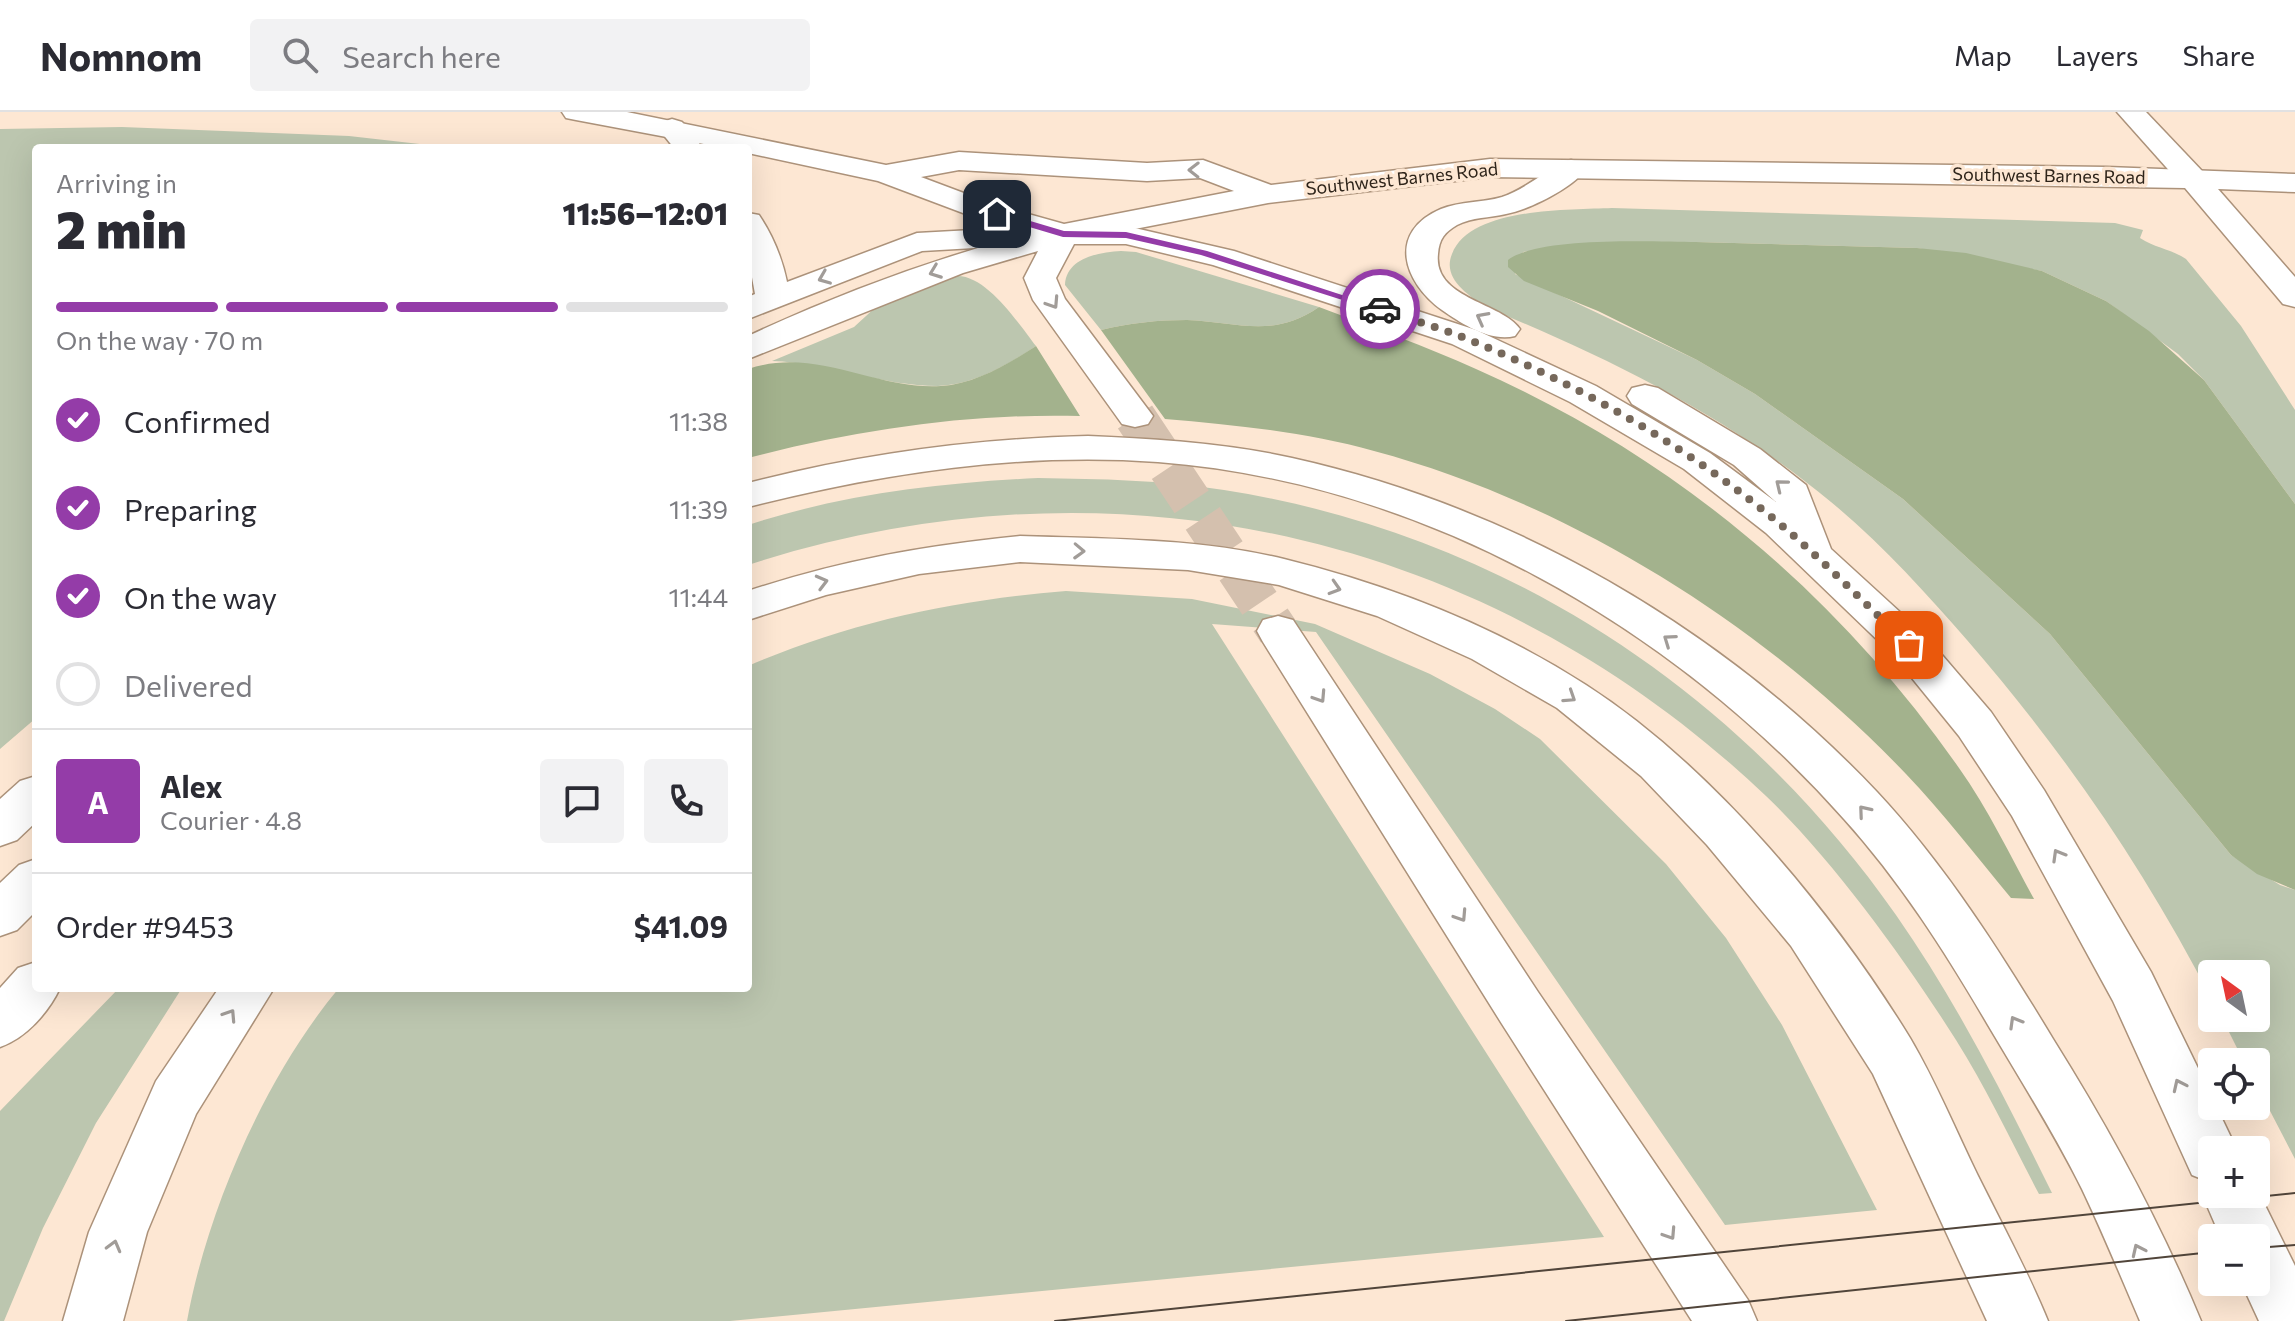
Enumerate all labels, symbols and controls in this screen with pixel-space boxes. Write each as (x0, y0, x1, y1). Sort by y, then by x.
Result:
search box (250, 19, 810, 91)
text: Nomnom (40, 32, 202, 79)
icon: search (278, 33, 322, 77)
text: Search here (342, 37, 501, 74)
text: Map (1954, 38, 2012, 72)
text: Layers (2056, 38, 2138, 72)
text: Share (2182, 38, 2255, 72)
street label: Southwest Barnes Road (1305, 157, 1499, 199)
one-way arrow (1188, 162, 1200, 179)
street label: Southwest Barnes Road (1952, 162, 2146, 188)
text: Arriving in (56, 167, 177, 198)
pin (963, 180, 1031, 248)
icon: home (975, 192, 1019, 236)
text: 11:56–12:01 (563, 194, 728, 231)
text: 2 min (56, 196, 187, 260)
one-way arrow (929, 262, 943, 279)
one-way arrow (818, 268, 832, 285)
courier (1340, 269, 1420, 349)
icon: car (1358, 287, 1402, 331)
one-way arrow (1044, 294, 1059, 309)
one-way arrow (1476, 313, 1490, 328)
text: On the way · 70 m (56, 324, 263, 355)
icon: check (56, 398, 100, 442)
text: Confirmed (124, 402, 271, 439)
text: 11:38 (669, 405, 728, 436)
one-way arrow (1776, 480, 1791, 495)
icon: check (56, 486, 100, 530)
text: Preparing (124, 490, 257, 527)
text: 11:39 (669, 493, 728, 524)
one-way arrow (1073, 543, 1086, 560)
icon: check (56, 574, 100, 618)
one-way arrow (815, 574, 829, 591)
text: On the way (124, 578, 277, 615)
one-way arrow (1328, 579, 1342, 595)
text: 11:44 (668, 581, 728, 612)
pin (1875, 611, 1943, 679)
icon: bag (1887, 623, 1931, 667)
one-way arrow (1663, 635, 1677, 650)
text: Delivered (124, 666, 253, 703)
one-way arrow (1561, 687, 1576, 702)
one-way arrow (1311, 688, 1326, 703)
button: chat (540, 759, 624, 843)
button: phone (644, 759, 728, 843)
text: Alex (160, 767, 223, 804)
text: A (87, 783, 109, 820)
text: Courier · 4.8 (160, 804, 302, 835)
one-way arrow (1859, 805, 1874, 820)
one-way arrow (2052, 850, 2068, 864)
text: Order #9453 (56, 907, 234, 944)
text: $41.09 (634, 907, 728, 944)
one-way arrow (1451, 907, 1466, 921)
north arrow (2198, 960, 2270, 1032)
map controls (2198, 960, 2270, 1296)
one-way arrow (221, 1009, 236, 1023)
one-way arrow (2009, 1016, 2025, 1031)
button: locate (2198, 1048, 2270, 1120)
one-way arrow (2173, 1079, 2189, 1094)
button: + (2198, 1136, 2270, 1208)
button: − (2198, 1224, 2270, 1296)
one-way arrow (1660, 1226, 1675, 1240)
one-way arrow (105, 1239, 121, 1253)
one-way arrow (2132, 1244, 2148, 1259)

